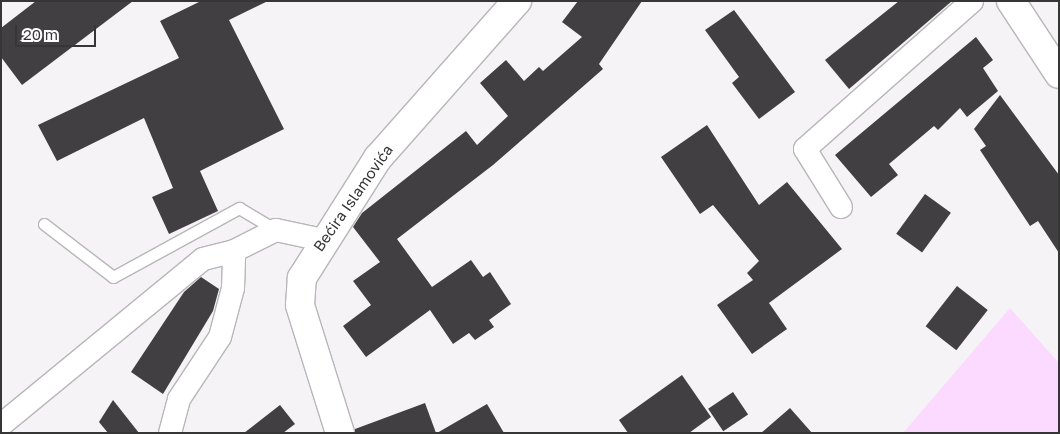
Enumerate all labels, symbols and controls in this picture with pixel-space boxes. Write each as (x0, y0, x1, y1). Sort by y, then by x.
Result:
scale bar (18, 15, 99, 47)
text: 20 m (23, 25, 58, 43)
street label: Bećira Islamovića (310, 141, 396, 255)

